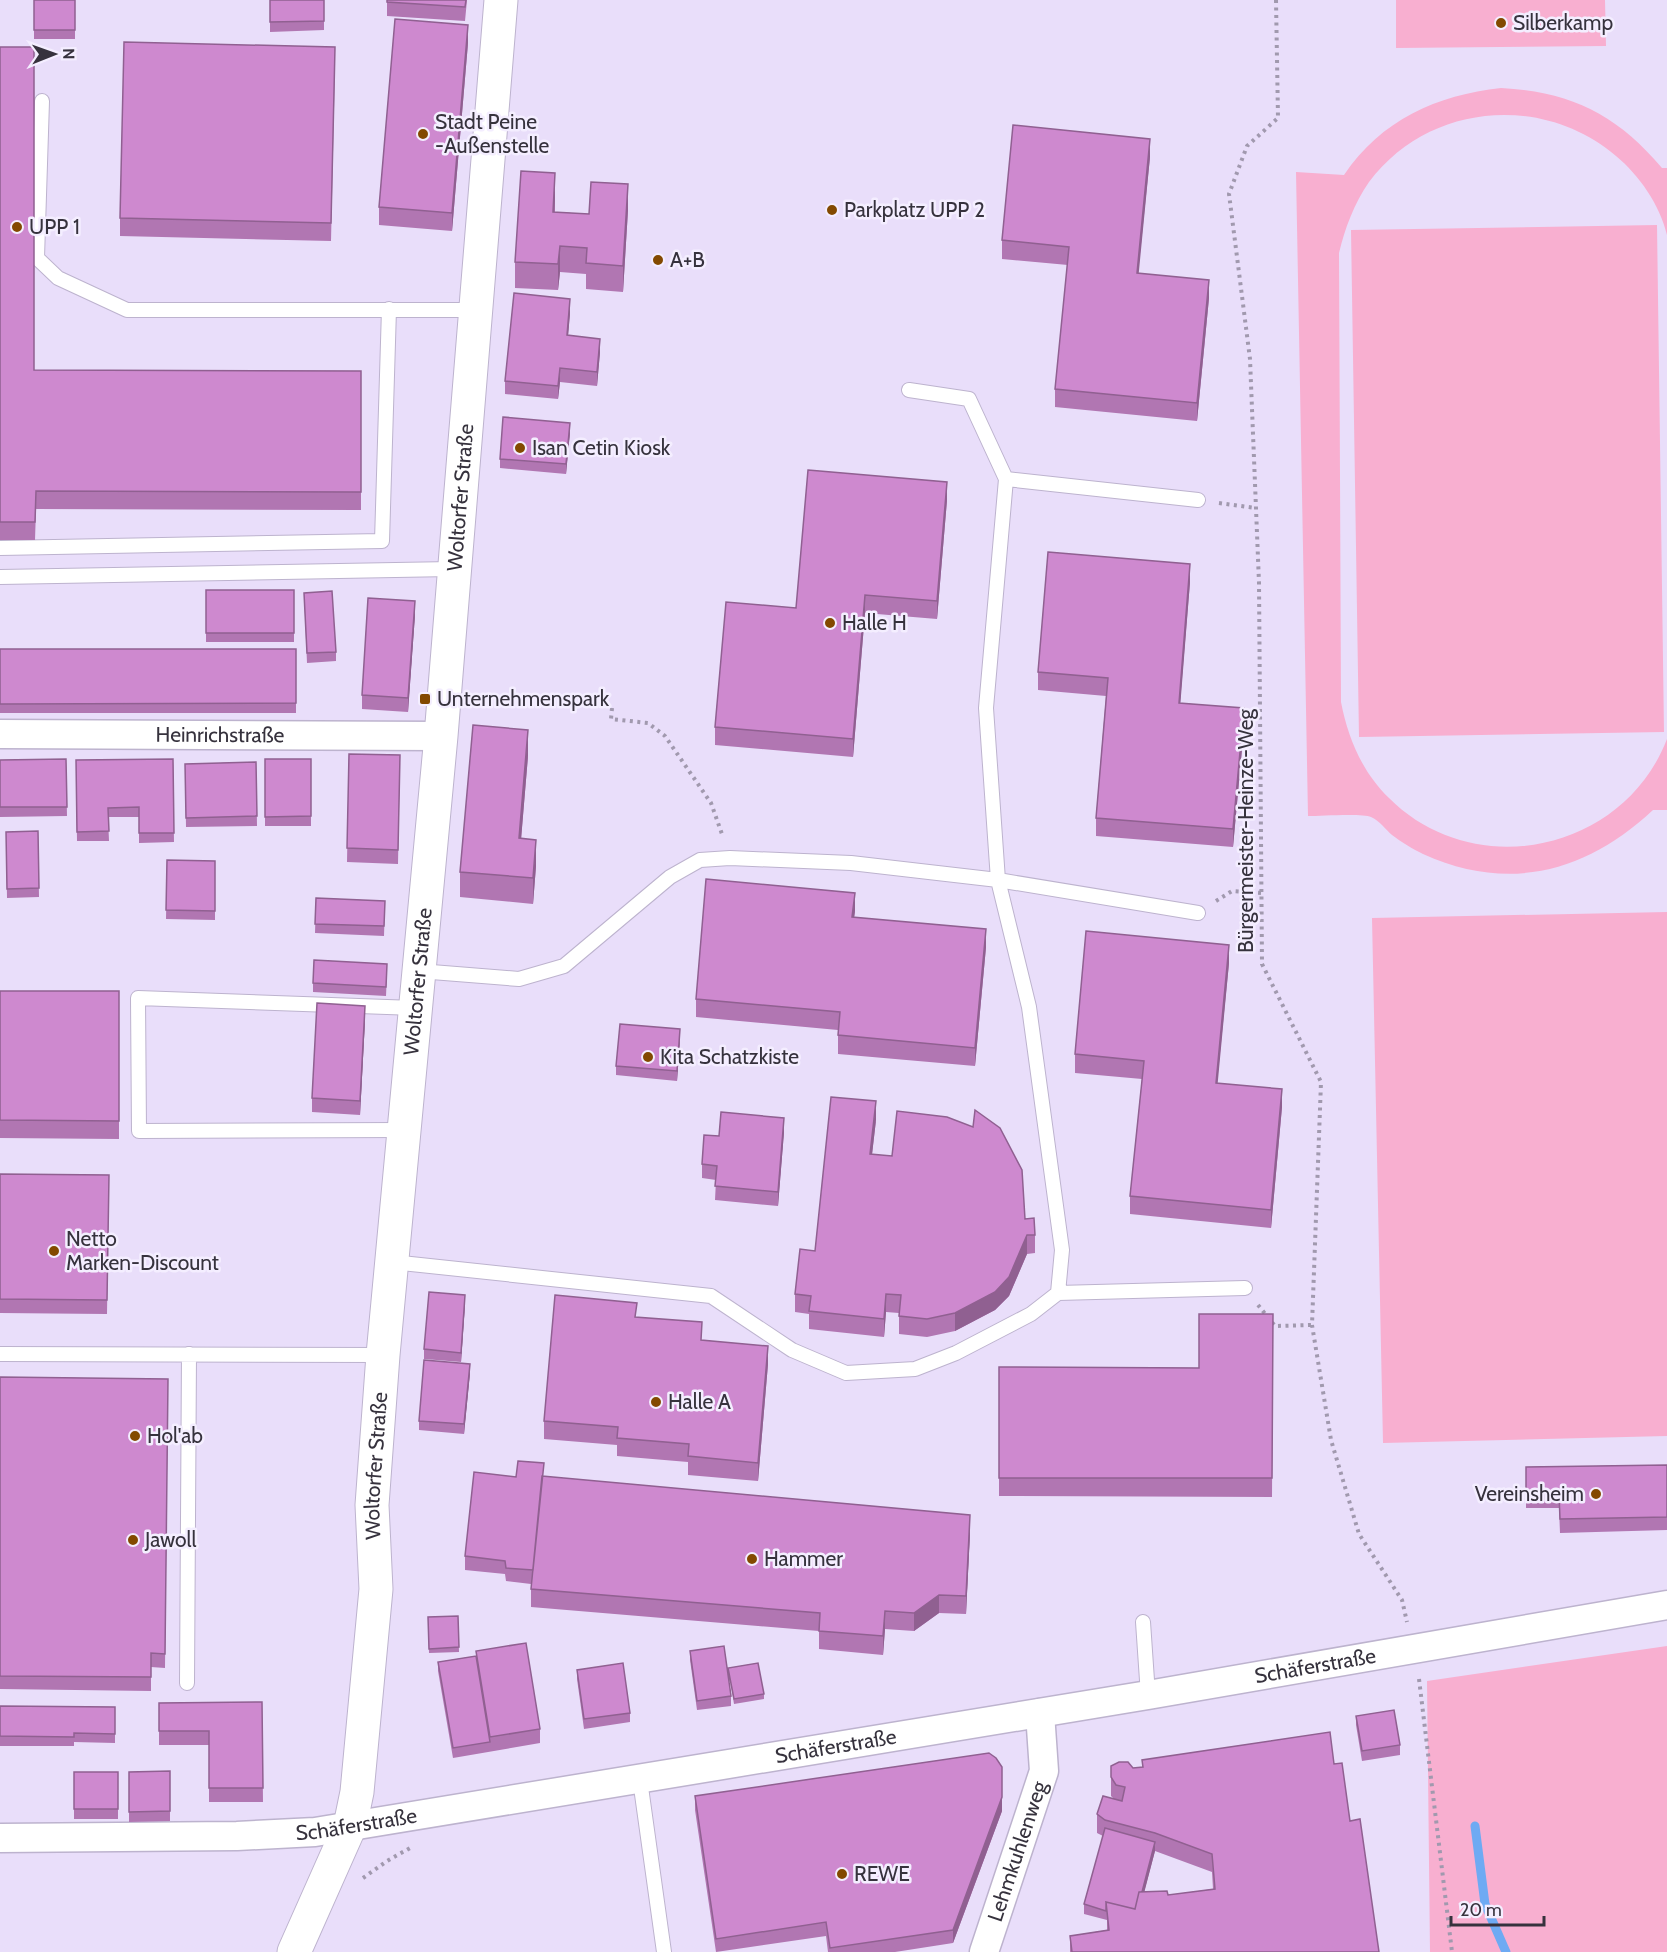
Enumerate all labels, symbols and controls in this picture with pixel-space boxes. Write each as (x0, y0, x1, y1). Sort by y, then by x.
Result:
place label: Silberkamp (1513, 10, 1613, 35)
marker: Silberkamp (1494, 16, 1508, 30)
north arrow (24, 24, 84, 84)
text: N (59, 48, 78, 60)
place label: Stadt Peine -Außenstelle (435, 109, 549, 158)
marker: Stadt Peine -Außenstelle (416, 127, 430, 141)
place label: Parkplatz UPP 2 (844, 197, 985, 222)
marker: Parkplatz UPP 2 (825, 203, 839, 217)
place label: UPP 1 (29, 214, 80, 239)
marker: UPP 1 (10, 220, 24, 234)
place label: A+B (670, 247, 705, 272)
marker: A+B (651, 253, 665, 267)
street label: Woltorfer Straße (441, 422, 478, 572)
place label: Isan Cetin Kiosk (532, 435, 671, 460)
marker: Isan Cetin Kiosk (513, 441, 527, 455)
place label: Halle H (842, 610, 907, 635)
marker: Halle H (823, 616, 837, 630)
place label: Unternehmenspark (437, 686, 610, 711)
marker: Unternehmenspark (418, 692, 432, 706)
street label: Bürgermeister-Heinze-Weg (1233, 709, 1258, 953)
street label: Heinrichstraße (156, 722, 285, 747)
street label: Woltorfer Straße (398, 907, 437, 1056)
place label: Kita Schatzkiste (660, 1044, 799, 1069)
marker: Kita Schatzkiste (641, 1050, 655, 1064)
place label: Netto Marken-Discount (66, 1226, 219, 1275)
marker: Netto Marken-Discount (47, 1244, 61, 1258)
place label: Halle A (668, 1389, 731, 1414)
street label: Woltorfer Straße (359, 1391, 392, 1540)
marker: Halle A (649, 1395, 663, 1409)
place label: Hol'ab (147, 1423, 203, 1448)
marker: Hol'ab (128, 1429, 142, 1443)
place label: Vereinsheim (1475, 1481, 1584, 1506)
marker: Vereinsheim (1589, 1487, 1603, 1501)
place label: Jawoll (144, 1527, 197, 1552)
marker: Jawoll (126, 1533, 140, 1547)
place label: Hammer (764, 1546, 843, 1571)
marker: Hammer (745, 1552, 759, 1566)
street label: Schäferstraße (1253, 1643, 1378, 1688)
street label: Schäferstraße (773, 1724, 899, 1768)
street label: Lehmkuhlenweg (982, 1777, 1052, 1925)
street label: Schäferstraße (295, 1802, 419, 1845)
place label: REWE (854, 1861, 910, 1886)
marker: REWE (835, 1867, 849, 1881)
scale bar (1451, 1889, 1544, 1927)
text: 20 m (1460, 1899, 1502, 1921)

